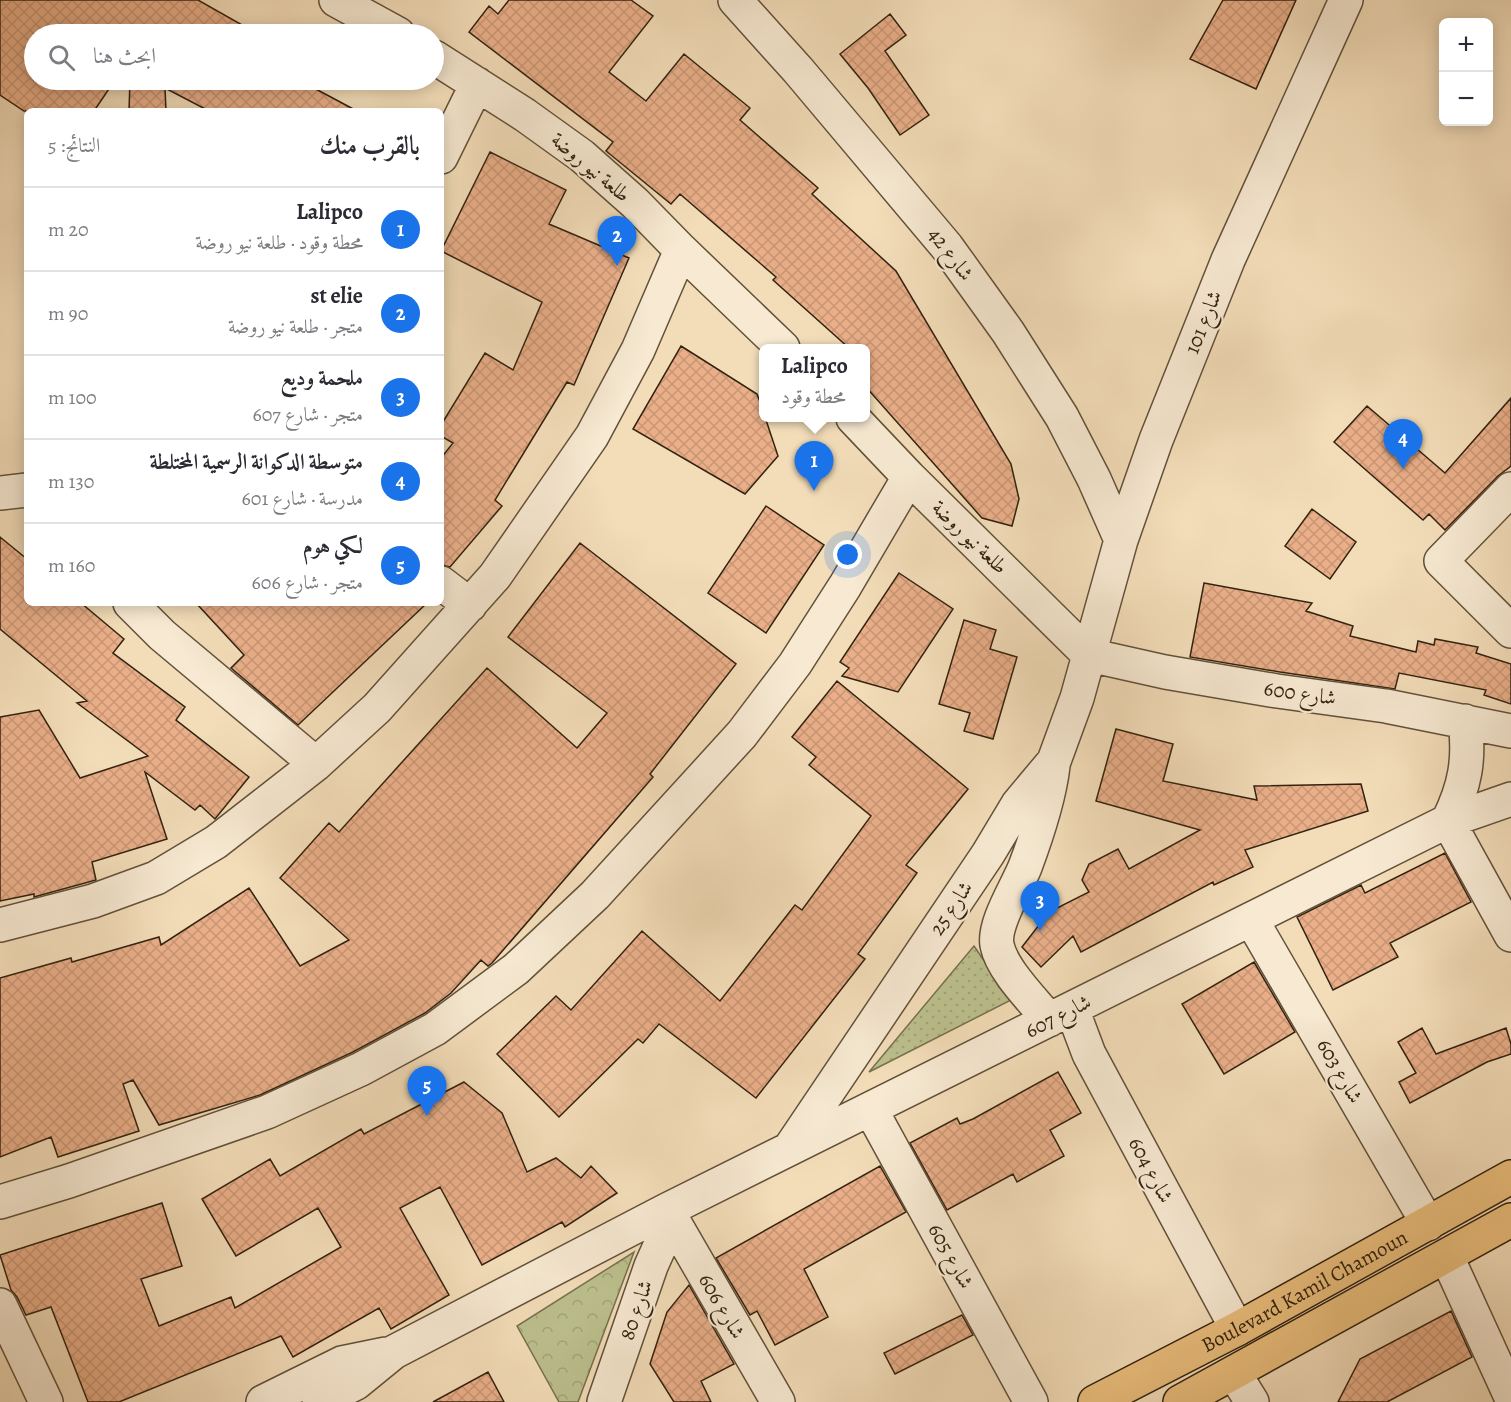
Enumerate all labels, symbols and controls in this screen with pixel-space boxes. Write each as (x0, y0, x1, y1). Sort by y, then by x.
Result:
map controls (1439, 18, 1493, 126)
button: + (1439, 18, 1493, 72)
search box (24, 24, 444, 90)
icon: search (45, 41, 78, 74)
text: ابحث هنا (93, 41, 156, 71)
button: − (1439, 72, 1493, 126)
street label: طلعة نيو روضة (545, 125, 637, 209)
text: بالقرب منك (319, 128, 420, 163)
text: النتائج: 5 (48, 132, 100, 159)
text: Lalipco (296, 197, 363, 227)
text: 20 m (48, 216, 89, 243)
text: 1 (397, 216, 404, 243)
pin: 2 (598, 216, 636, 266)
street label: شارع 42 (919, 222, 980, 289)
text: محطة وقود · طلعة نيو روضة (195, 229, 363, 256)
text: st elie (310, 281, 363, 311)
street label: شارع 101 (1178, 286, 1232, 359)
text: 90 m (48, 300, 88, 327)
text: 2 (396, 300, 405, 327)
text: متجر · طلعة نيو روضة (228, 313, 363, 340)
popup (759, 344, 870, 422)
text: Lalipco (781, 351, 848, 381)
text: ملحمة وديع (281, 363, 363, 393)
text: محطة وقود (781, 383, 846, 410)
text: 100 m (48, 384, 97, 411)
text: 3 (396, 384, 405, 411)
text: متجر · شارع 607 (252, 401, 363, 428)
pin: 4 (1384, 420, 1422, 469)
pin: 1 (794, 442, 834, 491)
text: متوسطة الدكوانة الرسمية المختلطة (149, 447, 363, 477)
text: 130 m (48, 468, 94, 495)
text: 4 (396, 468, 405, 495)
text: مدرسة · شارع 601 (242, 485, 363, 512)
street label: طلعة نيو روضة (926, 494, 1014, 580)
text: لكي هوم (303, 531, 363, 561)
your location (833, 540, 862, 569)
text: 160 m (48, 552, 95, 579)
text: 5 (396, 552, 405, 579)
text: متجر · شارع 606 (252, 569, 363, 596)
street label: شارع 600 (1261, 674, 1338, 716)
street label: شارع 25 (923, 875, 983, 943)
pin: 3 (1020, 882, 1060, 931)
street label: شارع 607 (1020, 988, 1098, 1048)
street label: شارع 603 (1307, 1034, 1370, 1110)
pin: 5 (408, 1066, 446, 1116)
street label: شارع 604 (1118, 1132, 1180, 1210)
street label: شارع 605 (918, 1218, 980, 1296)
street label: Boulevard Kamil Chamoun (1197, 1223, 1413, 1359)
street label: شارع 606 (689, 1268, 752, 1346)
street label: شارع 80 (613, 1276, 663, 1345)

